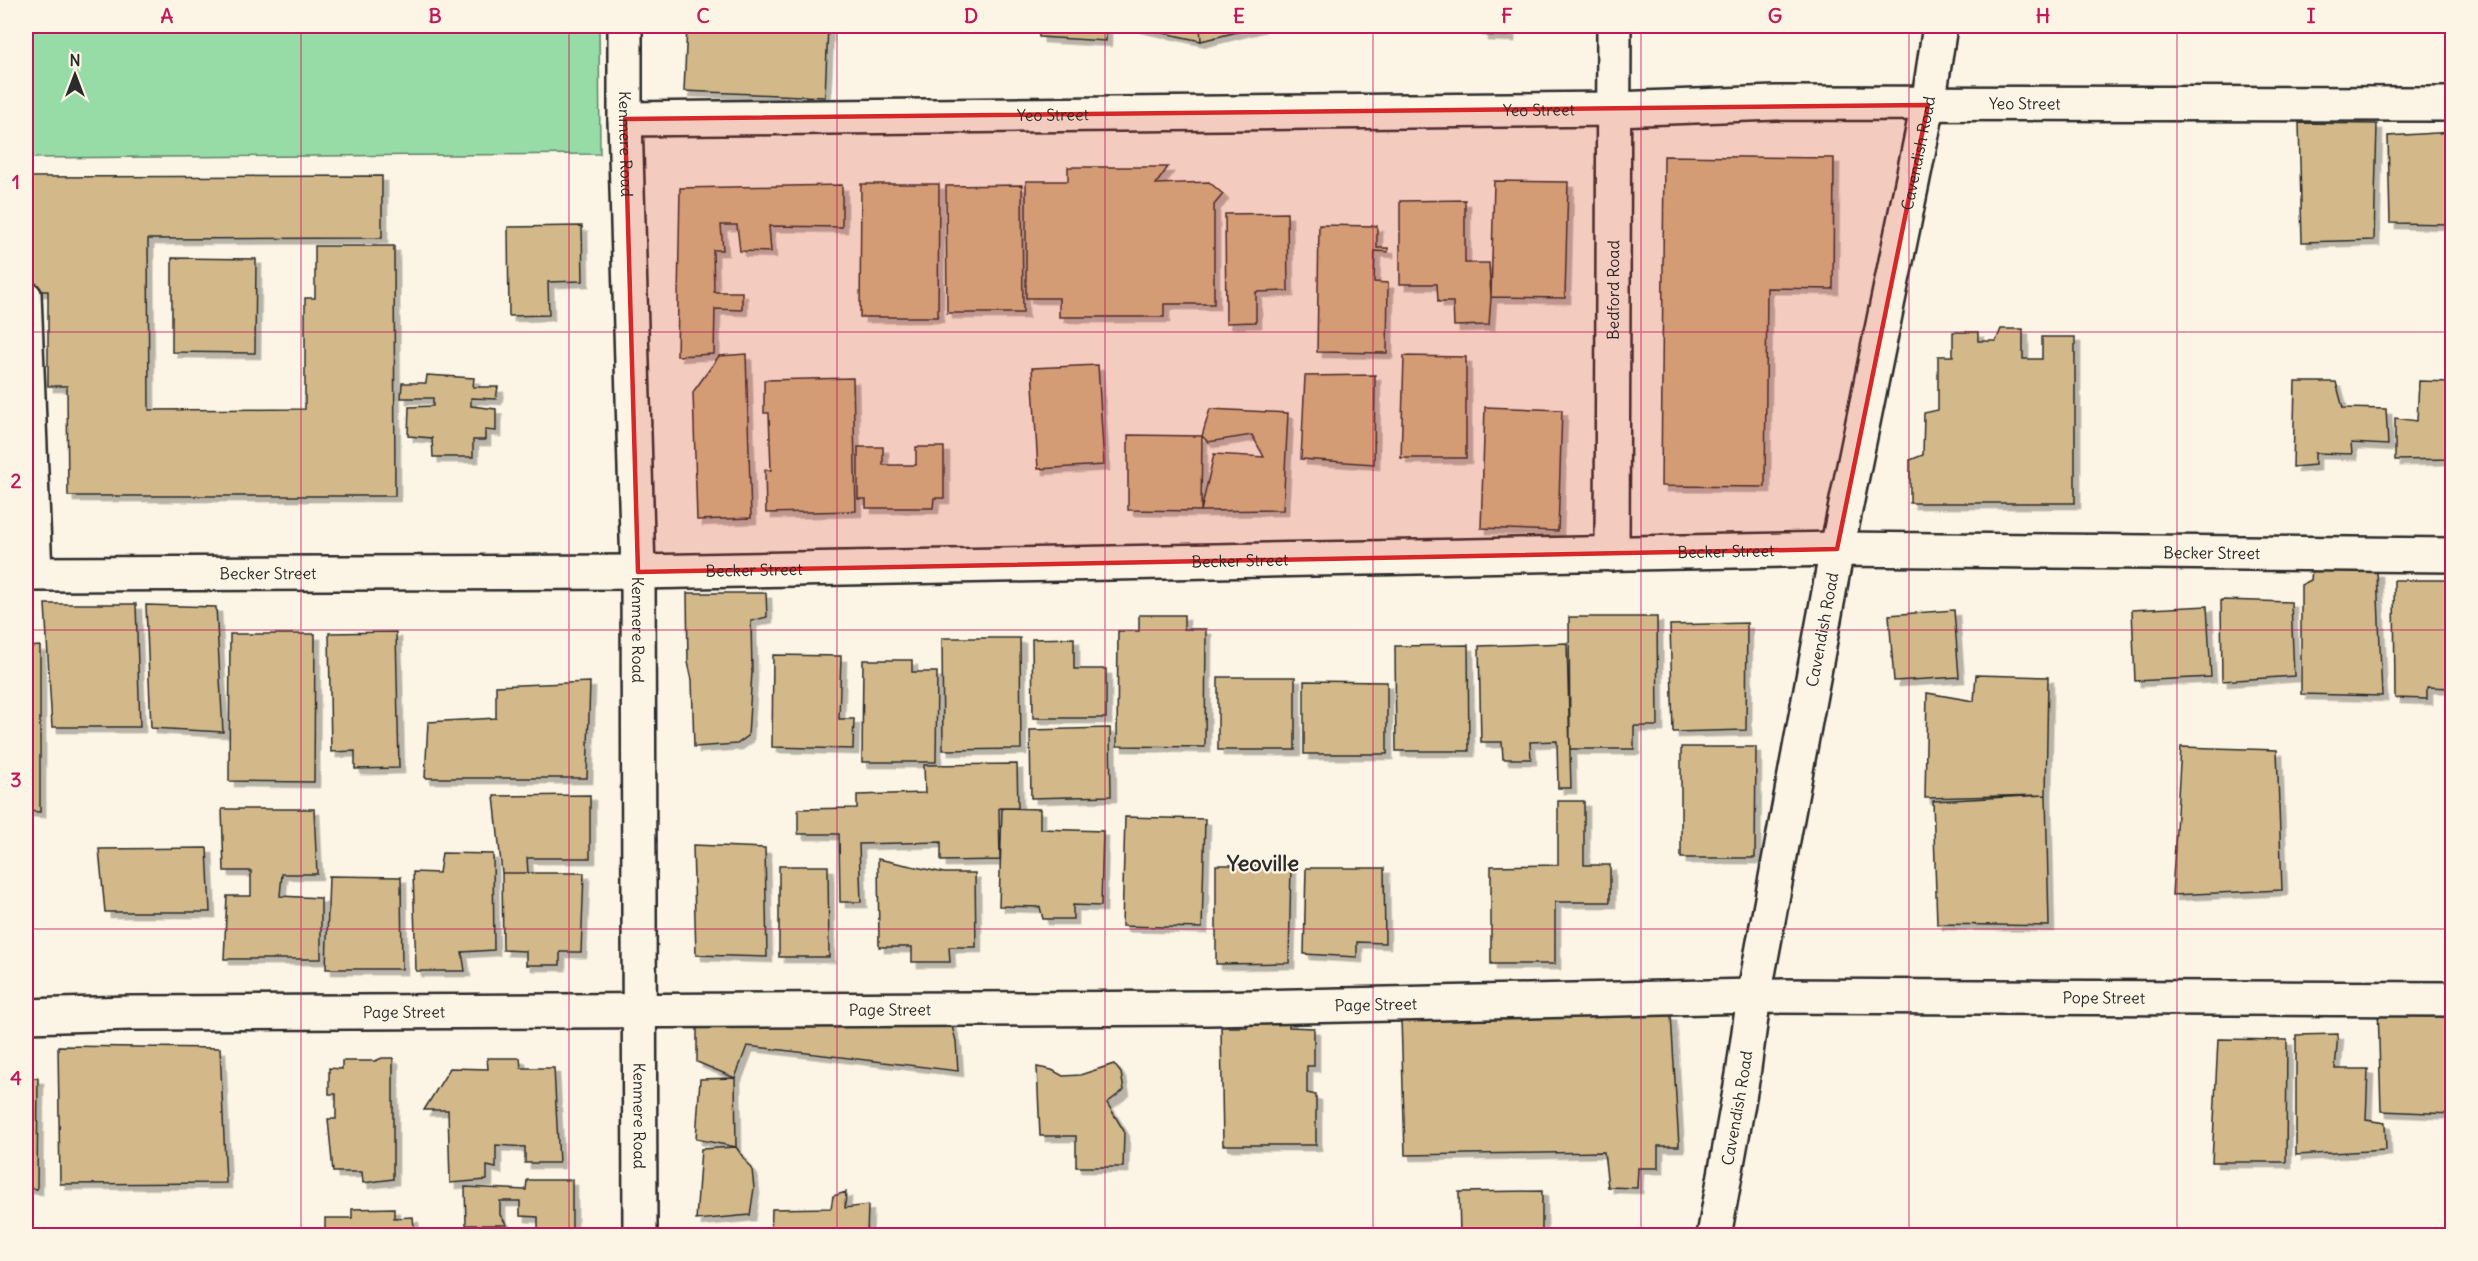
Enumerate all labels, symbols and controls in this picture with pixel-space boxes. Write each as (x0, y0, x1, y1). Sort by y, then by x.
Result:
text: A (161, 3, 174, 28)
text: B (428, 3, 442, 28)
text: C (696, 3, 710, 28)
text: D (964, 3, 978, 28)
text: E (1233, 3, 1245, 28)
text: F (1501, 3, 1513, 28)
text: G (1768, 3, 1782, 28)
text: H (2036, 3, 2050, 28)
text: I (2307, 3, 2316, 28)
north arrow (45, 45, 105, 105)
text: N (69, 50, 81, 70)
street label: Kenmere Road (615, 91, 637, 197)
street label: Yeo Street (1989, 93, 2061, 113)
street label: Cavendish Road (1897, 95, 1939, 212)
street label: Yeo Street (1503, 99, 1576, 120)
street label: Yeo Street (1017, 104, 1090, 125)
text: 1 (12, 169, 20, 194)
street label: Bedford Road (1603, 240, 1623, 340)
text: 2 (11, 468, 22, 493)
street label: Becker Street (1677, 540, 1775, 562)
street label: Becker Street (2163, 542, 2261, 563)
street label: Becker Street (1191, 550, 1289, 571)
street label: Becker Street (705, 559, 803, 581)
street label: Becker Street (219, 563, 317, 583)
street label: Cavendish Road (1802, 571, 1842, 689)
street label: Kenmere Road (628, 577, 648, 683)
text: 3 (10, 767, 22, 792)
district label: Yeoville (1226, 849, 1299, 877)
street label: Pope Street (2062, 987, 2146, 1008)
street label: Page Street (1334, 993, 1418, 1015)
street label: Page Street (849, 999, 932, 1020)
street label: Page Street (363, 1002, 446, 1022)
street label: Cavendish Road (1717, 1049, 1756, 1167)
street label: Kenmere Road (629, 1063, 650, 1169)
text: 4 (10, 1065, 22, 1090)

